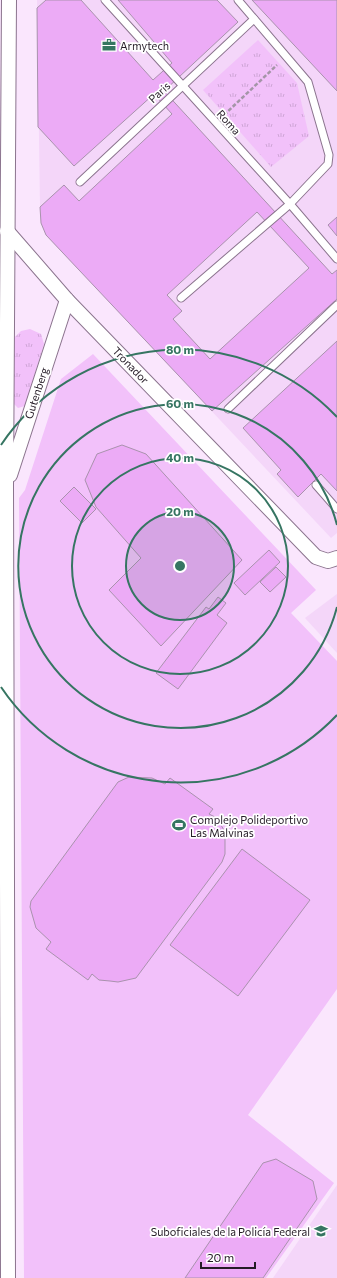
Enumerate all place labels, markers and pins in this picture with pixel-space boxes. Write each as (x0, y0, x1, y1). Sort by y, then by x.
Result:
office icon: Armytech (101, 37, 117, 53)
place label: Armytech (120, 39, 169, 52)
centre of rings (173, 559, 187, 573)
place label: Complejo Polideportivo Las Malvinas (190, 813, 309, 839)
sports icon: Complejo Polideportivo Las Malvinas (171, 817, 187, 833)
school or university icon: Suboficiales de la Policía Federal (313, 1223, 329, 1239)
place label: Suboficiales de la Policía Federal (151, 1225, 310, 1238)

